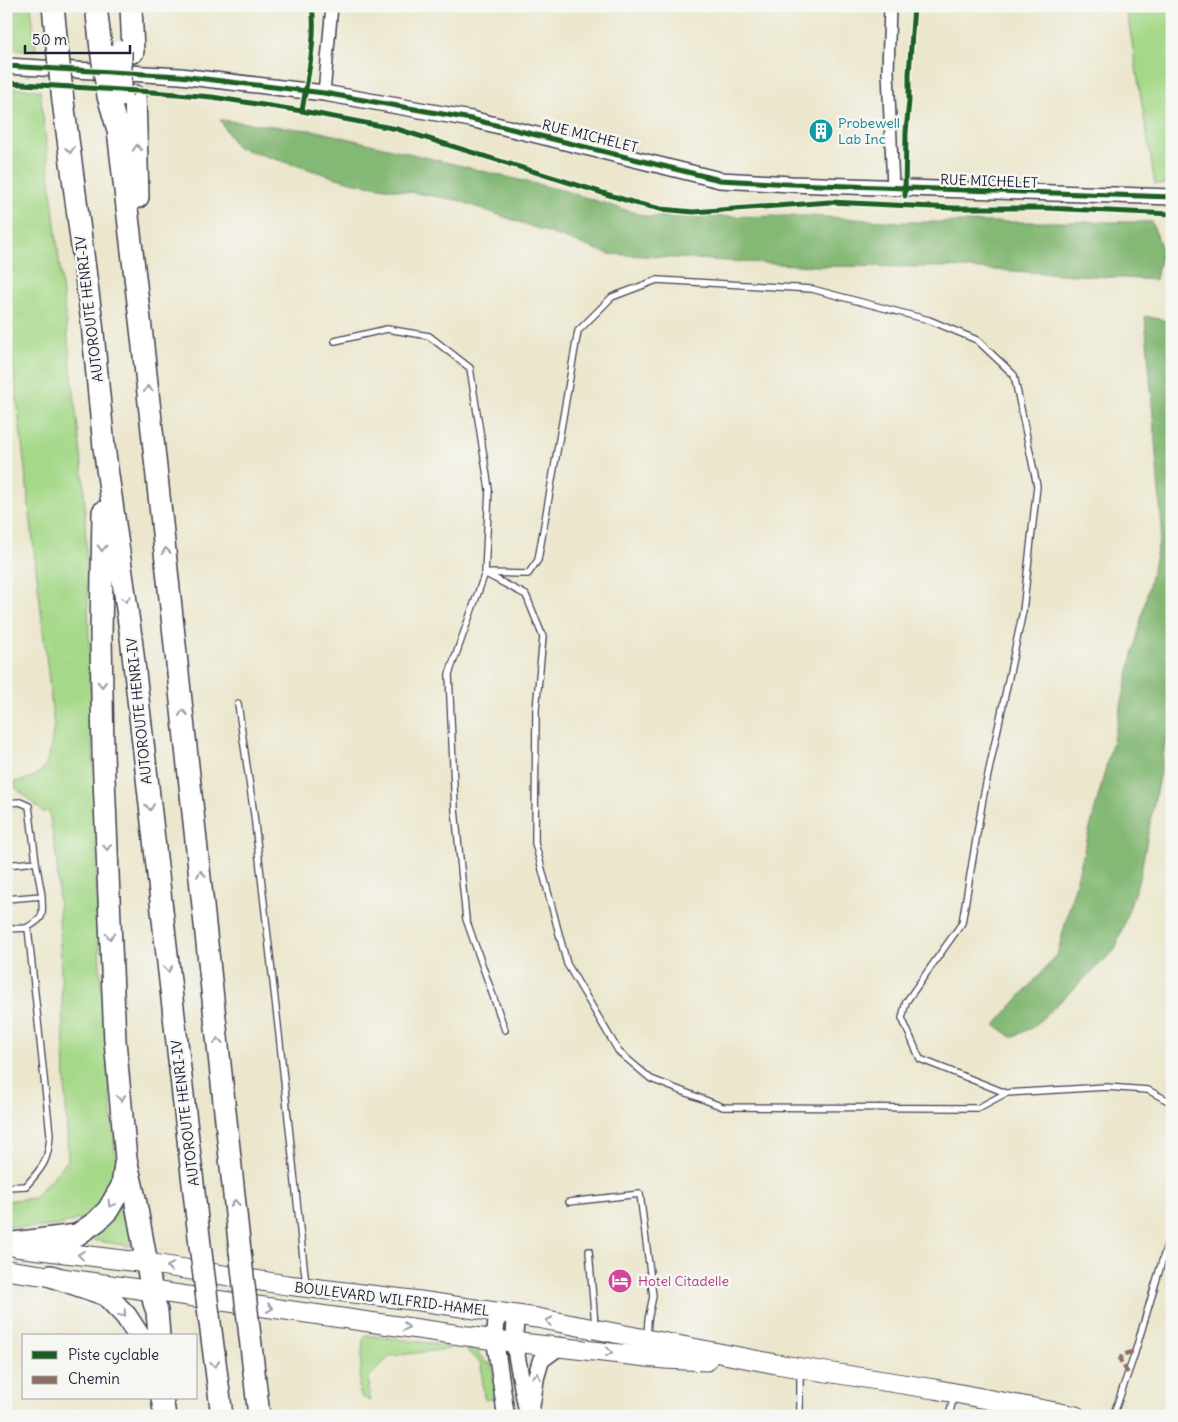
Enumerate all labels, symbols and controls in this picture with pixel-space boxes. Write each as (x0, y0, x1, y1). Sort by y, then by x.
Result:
scale bar (25, 22, 130, 54)
text: 50 m (32, 30, 67, 49)
place label: Probewell Lab Inc (838, 114, 900, 148)
street label: RUE MICHELET (540, 115, 640, 157)
building icon: Probewell Lab Inc (808, 118, 834, 144)
one-way arrow (132, 144, 142, 152)
one-way arrow (64, 146, 75, 154)
street label: RUE MICHELET (940, 170, 1038, 192)
street label: AUTOROUTE HENRI-IV (71, 235, 107, 383)
one-way arrow (143, 385, 154, 393)
one-way arrow (97, 544, 107, 552)
one-way arrow (161, 547, 172, 555)
one-way arrow (120, 595, 130, 603)
street label: AUTOROUTE HENRI-IV (122, 637, 156, 785)
one-way arrow (97, 680, 107, 688)
one-way arrow (178, 708, 189, 716)
one-way arrow (144, 804, 155, 812)
one-way arrow (101, 843, 112, 851)
one-way arrow (195, 870, 206, 878)
one-way arrow (105, 933, 115, 941)
one-way arrow (162, 965, 173, 973)
one-way arrow (213, 1037, 224, 1045)
street label: AUTOROUTE HENRI-IV (167, 1039, 203, 1187)
one-way arrow (115, 1095, 126, 1103)
one-way arrow (230, 1198, 241, 1206)
one-way arrow (107, 1199, 117, 1208)
one-way arrow (77, 1250, 85, 1261)
one-way arrow (165, 1262, 174, 1272)
hotel icon: Hotel Citadelle (607, 1268, 633, 1294)
place label: Hotel Citadelle (638, 1272, 729, 1290)
street label: BOULEVARD WILFRID-HAMEL (293, 1278, 491, 1320)
one-way arrow (266, 1302, 274, 1313)
one-way arrow (118, 1308, 126, 1317)
one-way arrow (545, 1316, 554, 1327)
one-way arrow (402, 1322, 410, 1332)
legend (22, 1334, 198, 1400)
text: Piste cyclable (68, 1345, 159, 1364)
one-way arrow (605, 1346, 613, 1357)
one-way arrow (209, 1360, 220, 1368)
text: Chemin (68, 1369, 120, 1388)
one-way arrow (531, 1371, 541, 1380)

